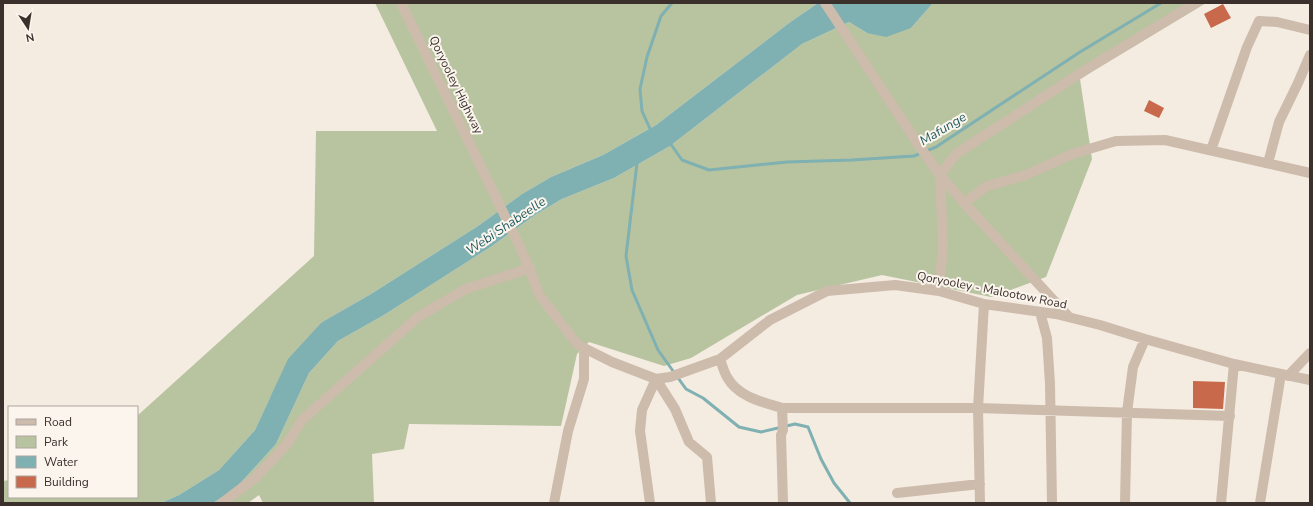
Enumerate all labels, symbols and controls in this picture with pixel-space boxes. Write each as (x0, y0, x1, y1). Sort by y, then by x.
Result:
north arrow (8, 8, 48, 48)
text: N (24, 29, 36, 45)
street label: Qoryooley Highway (425, 33, 487, 137)
water label: Mafunge (916, 108, 970, 150)
water label: Webi Shabeelle (463, 193, 549, 259)
street label: Qoryooley - Malootow Road (916, 268, 1068, 312)
legend (8, 406, 138, 498)
text: Road (44, 414, 72, 430)
text: Park (44, 434, 69, 450)
text: Water (44, 454, 78, 470)
text: Building (44, 474, 89, 490)

